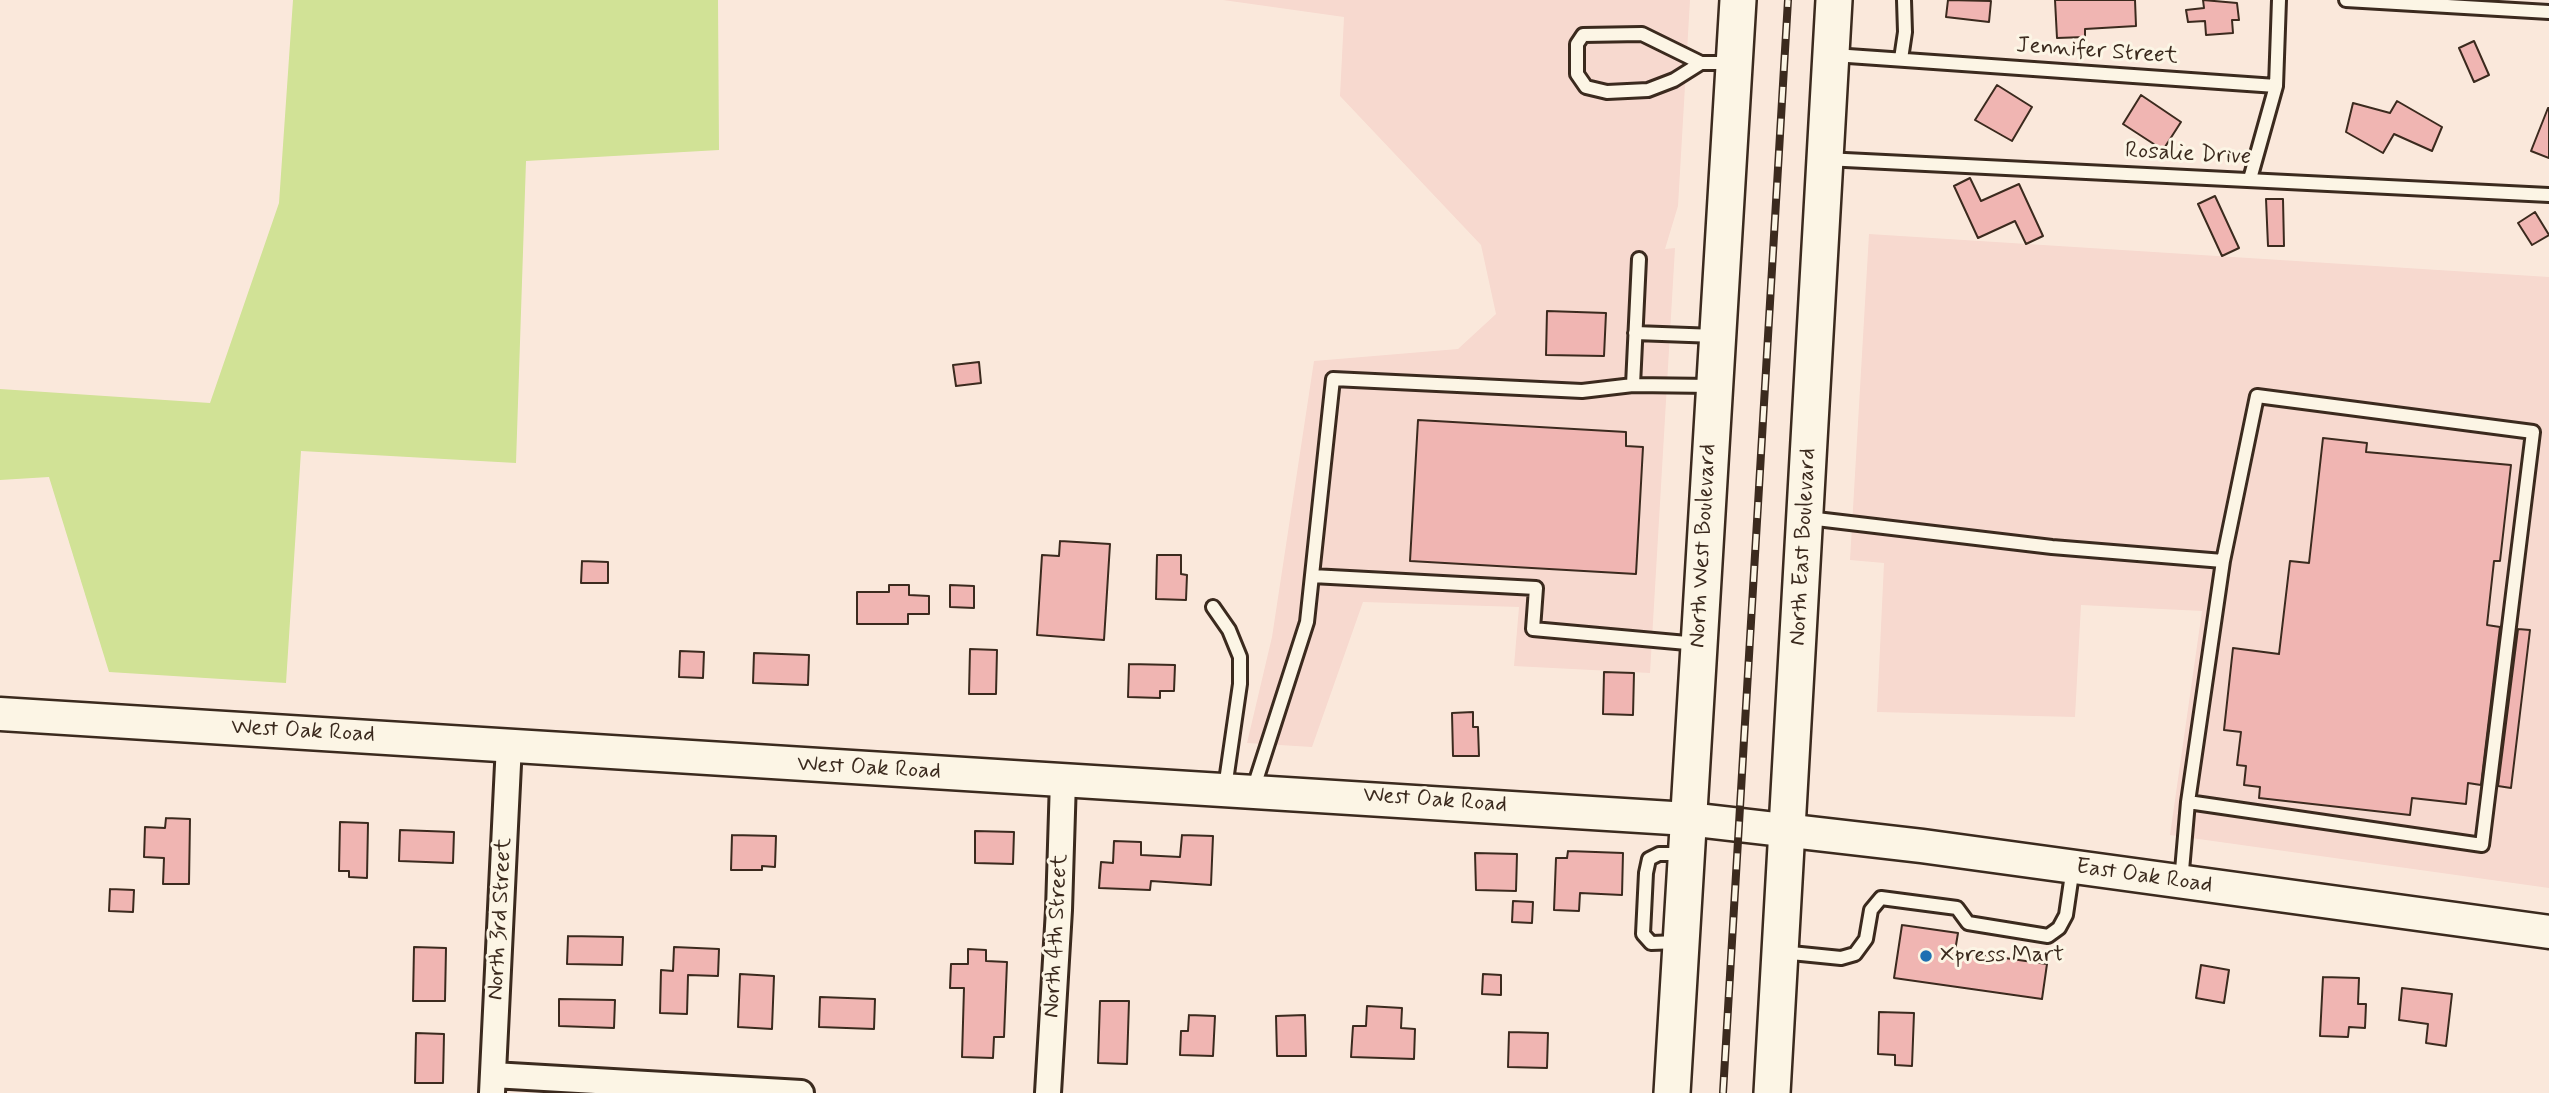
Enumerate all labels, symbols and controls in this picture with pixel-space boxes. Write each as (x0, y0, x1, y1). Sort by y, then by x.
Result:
street label: Jennifer Street (2015, 33, 2179, 71)
street label: Rosalie Drive (2124, 138, 2252, 172)
street label: North West Boulevard (1685, 443, 1723, 649)
street label: North East Boulevard (1785, 448, 1823, 646)
street label: West Oak Road (230, 714, 376, 750)
street label: West Oak Road (796, 751, 942, 787)
street label: West Oak Road (1362, 782, 1508, 820)
street label: North 3rd Street (483, 837, 519, 1001)
street label: North 4th Street (1039, 853, 1075, 1019)
street label: East Oak Road (2074, 854, 2214, 900)
place label: Xpress Mart (1940, 942, 2064, 970)
marker: Xpress Mart (1918, 948, 1934, 964)

